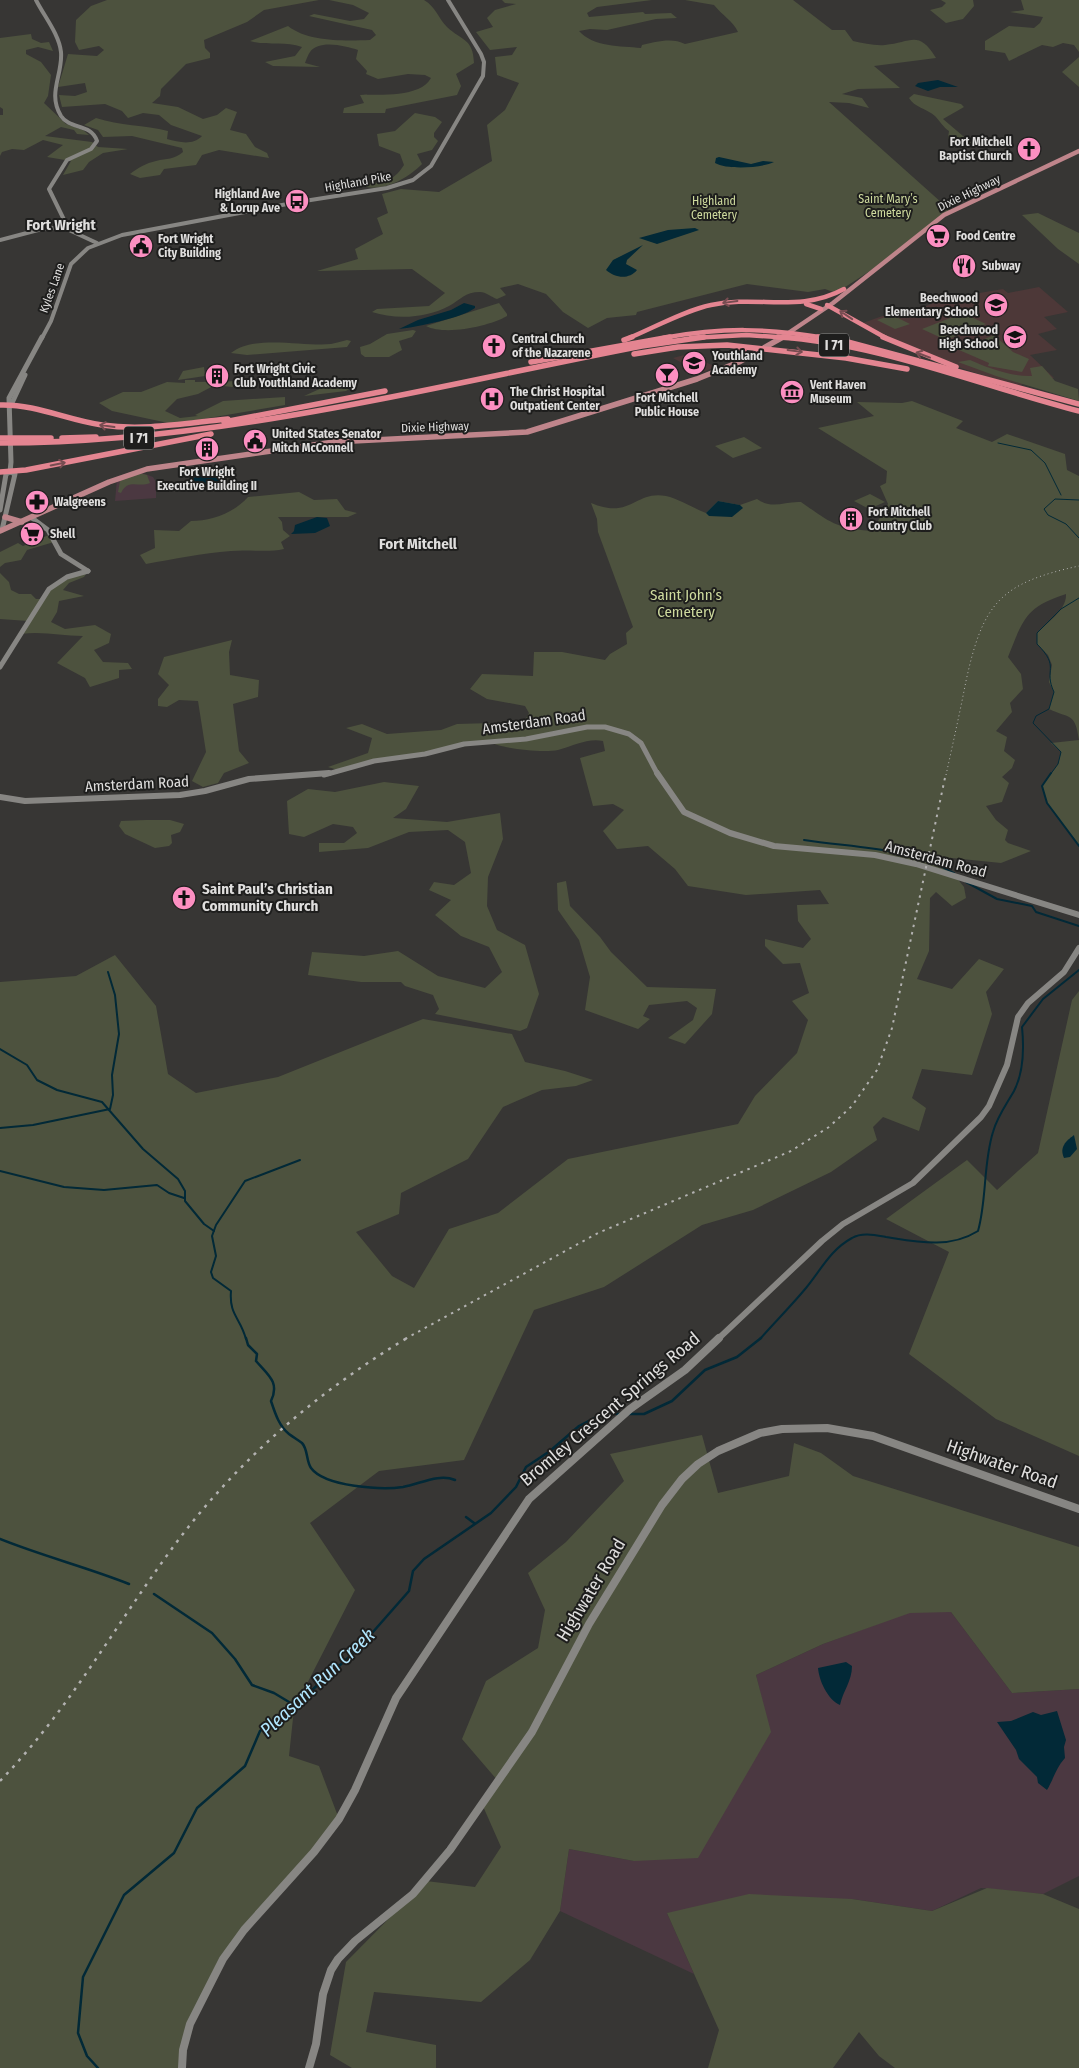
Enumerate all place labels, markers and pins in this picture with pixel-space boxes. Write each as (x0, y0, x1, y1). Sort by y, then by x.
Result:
place label: Fort Mitchell Baptist Church (939, 135, 1013, 163)
church icon: Fort Mitchell Baptist Church (1016, 136, 1042, 162)
place label: Highland Ave & Lorup Ave (215, 187, 280, 215)
bus stop icon: Highland Ave & Lorup Ave (284, 188, 310, 214)
supermarket icon: Food Centre (925, 223, 951, 249)
place label: Food Centre (956, 229, 1016, 243)
place label: Fort Wright City Building (158, 232, 221, 260)
public building icon: Fort Wright City Building (128, 233, 154, 259)
restaurant icon: Subway (951, 253, 977, 279)
place label: Subway (982, 259, 1021, 273)
place label: Beechwood Elementary School (885, 291, 979, 319)
school or university icon: Beechwood Elementary School (983, 292, 1009, 318)
place label: Beechwood High School (939, 323, 999, 351)
school or university icon: Beechwood High School (1002, 324, 1028, 350)
place label: Central Church of the Nazarene (512, 332, 590, 360)
church icon: Central Church of the Nazarene (481, 333, 507, 359)
place label: Youthland Academy (711, 349, 763, 377)
school or university icon: Youthland Academy (681, 350, 707, 376)
place label: Fort Wright Civic Club Youthland Academy (234, 362, 357, 390)
bar icon: Fort Mitchell Public House (654, 362, 680, 388)
building icon: Fort Wright Civic Club Youthland Academy (204, 363, 230, 389)
place label: Vent Haven Museum (809, 378, 866, 406)
museum icon: Vent Haven Museum (779, 379, 805, 405)
place label: The Christ Hospital Outpatient Center (510, 385, 605, 413)
hospital icon: The Christ Hospital Outpatient Center (479, 386, 505, 412)
place label: Fort Mitchell Public House (635, 391, 699, 419)
place label: United States Senator Mitch McConnell (272, 427, 382, 455)
public building icon: United States Senator Mitch McConnell (242, 428, 268, 454)
building icon: Fort Wright Executive Building II (194, 436, 220, 462)
place label: Fort Wright Executive Building II (157, 465, 257, 493)
pharmacy icon: Walgreens (24, 489, 50, 515)
place label: Walgreens (54, 495, 107, 509)
place label: Fort Mitchell Country Club (868, 505, 932, 533)
building icon: Fort Mitchell Country Club (838, 506, 864, 532)
supermarket icon: Shell (19, 521, 45, 547)
place label: Shell (50, 527, 76, 541)
place label: Saint Paul’s Christian Community Church (202, 880, 333, 915)
church icon: Saint Paul’s Christian Community Church (171, 885, 197, 911)

